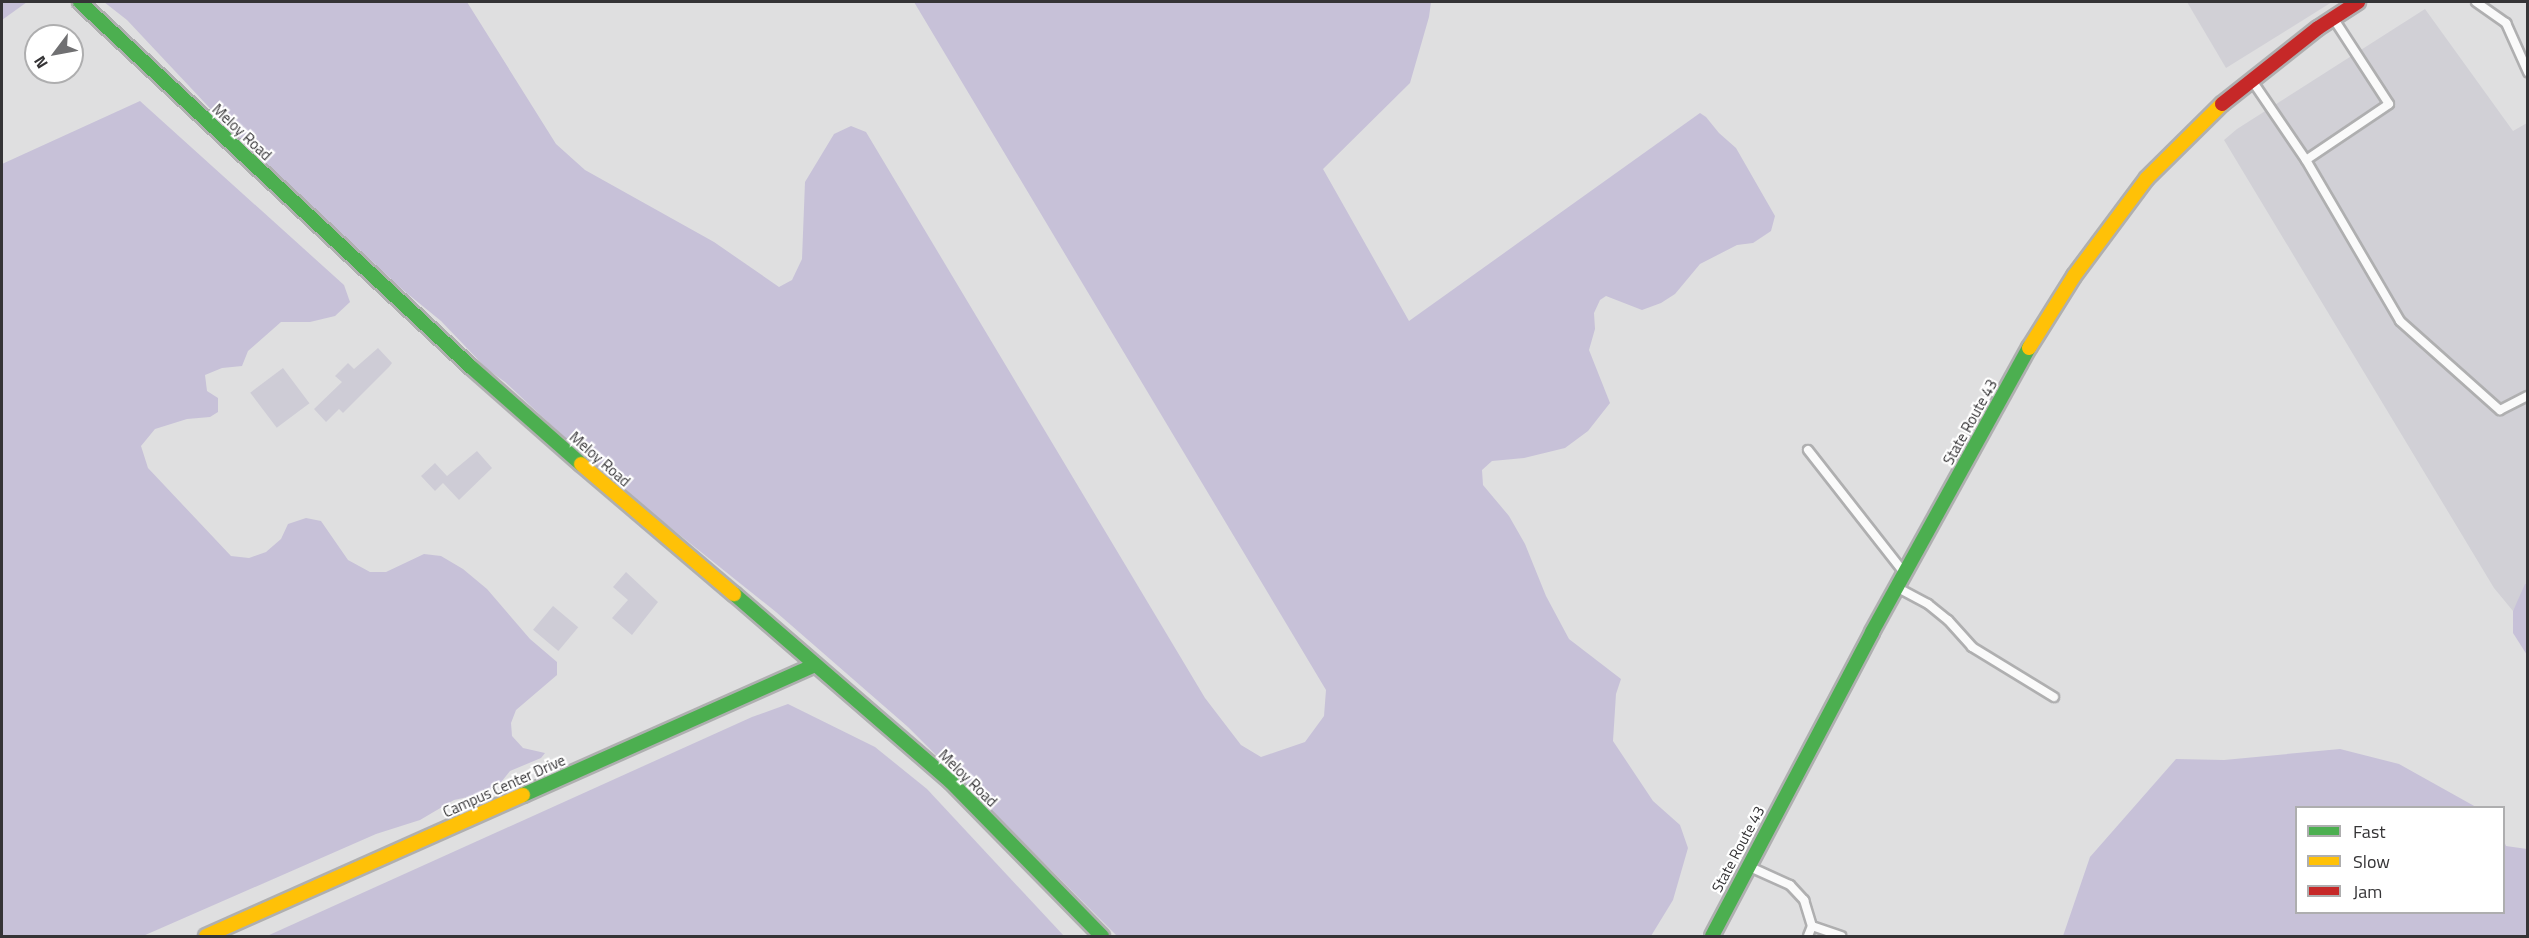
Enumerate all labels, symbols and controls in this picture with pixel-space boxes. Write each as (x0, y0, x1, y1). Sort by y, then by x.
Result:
north arrow (24, 24, 84, 84)
text: N (27, 51, 54, 74)
street label: Meloy Road (209, 100, 275, 164)
street label: State Route 43 (1939, 376, 2001, 468)
street label: Meloy Road (566, 428, 634, 490)
street label: Meloy Road (935, 746, 1001, 810)
street label: Campus Center Drive (440, 751, 568, 821)
street label: State Route 43 (1708, 803, 1768, 895)
legend (2295, 806, 2505, 914)
text: Fast (2353, 818, 2386, 845)
text: Slow (2353, 848, 2390, 875)
text: Jam (2353, 878, 2382, 905)

